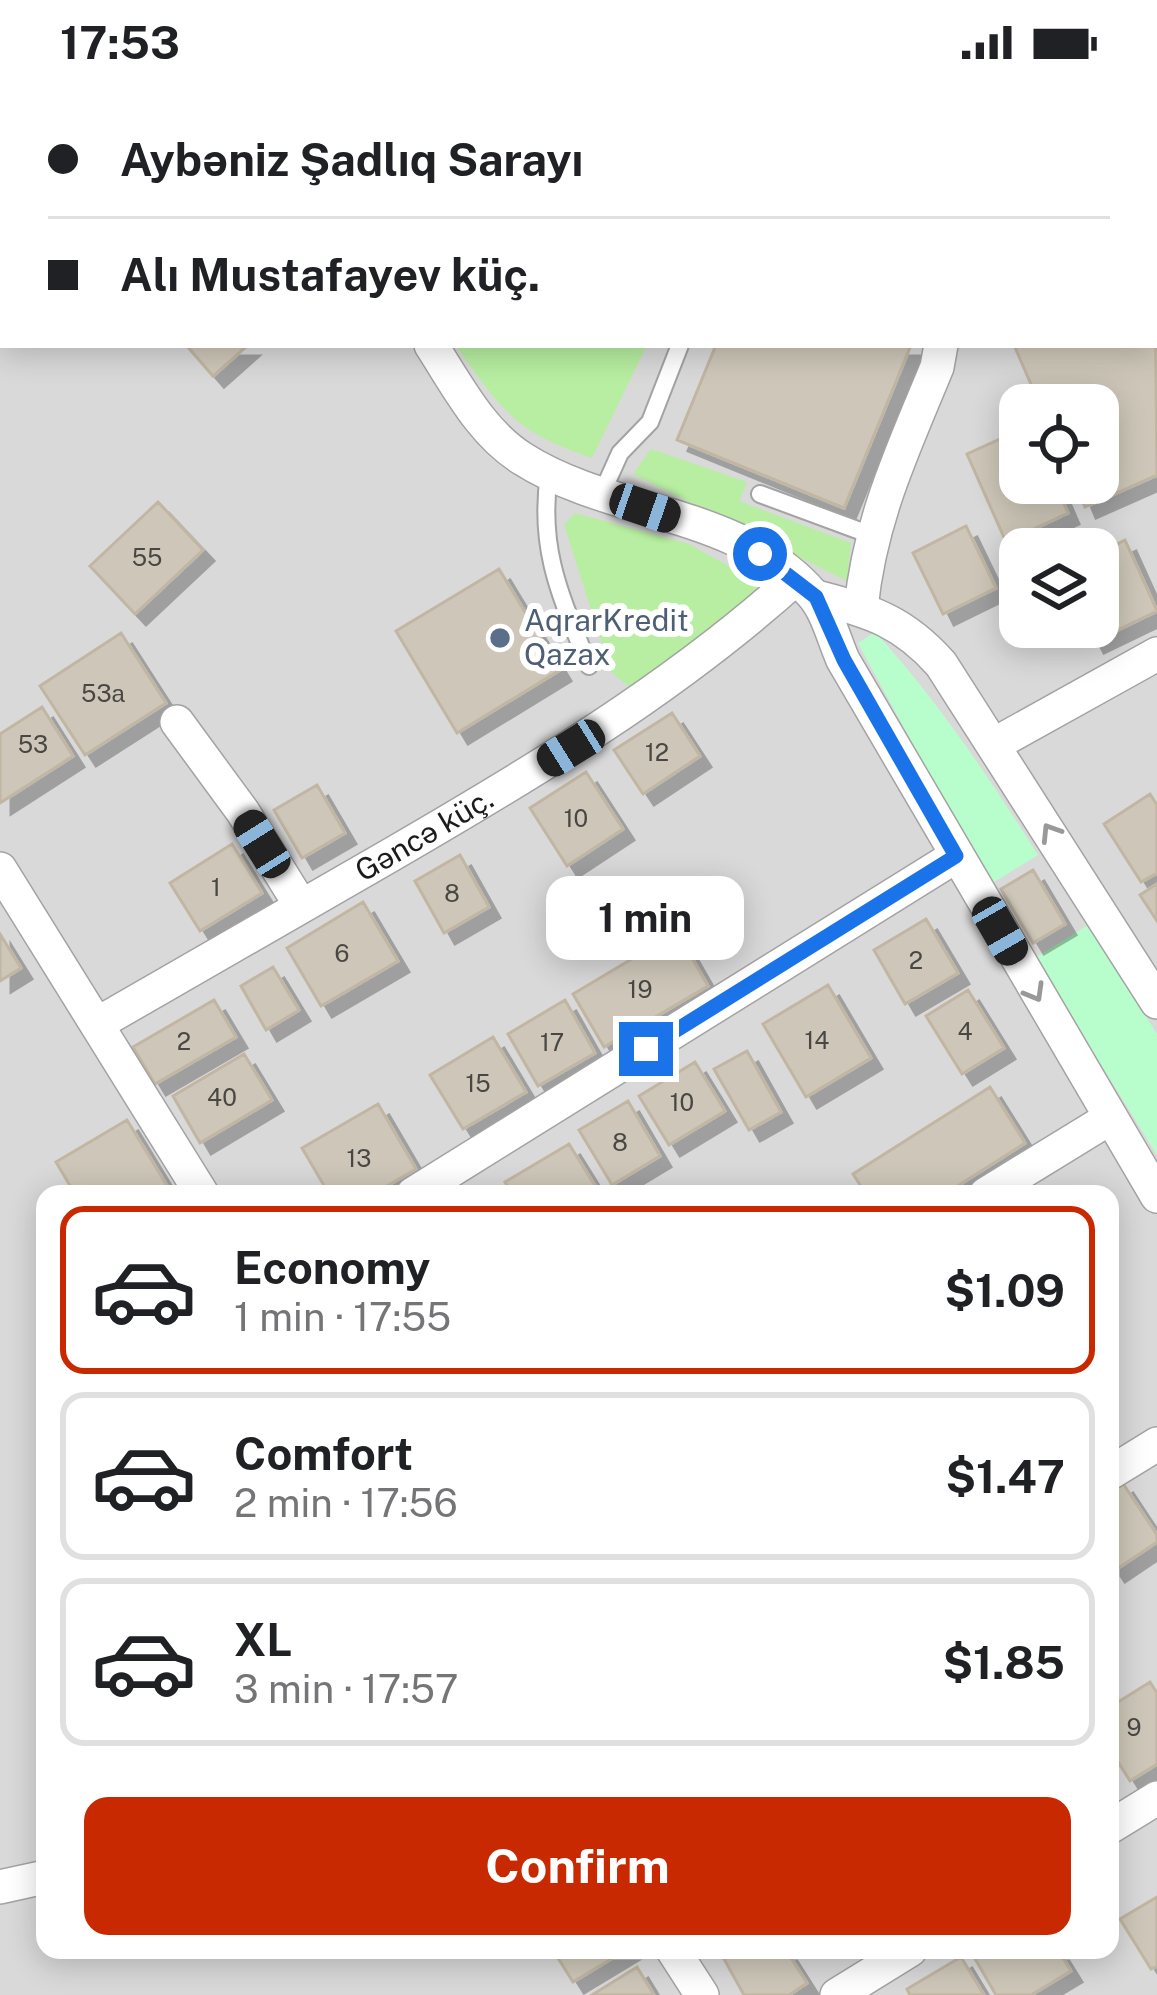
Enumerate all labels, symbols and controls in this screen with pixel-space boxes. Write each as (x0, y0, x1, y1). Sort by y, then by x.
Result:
text: 17:53 (60, 16, 180, 69)
text: Aybəniz Şadlıq Sarayı (120, 133, 583, 186)
text: Alı Mustafayev küç. (120, 248, 540, 301)
map controls (999, 384, 1119, 648)
button: locate (999, 384, 1119, 504)
car (605, 479, 685, 537)
route start (733, 527, 787, 581)
button: layers (999, 528, 1119, 648)
house number: 55 (132, 543, 162, 571)
place label: AqrarKredit Qazax (524, 602, 689, 672)
marker: AqrarKredit Qazax (487, 625, 513, 651)
house number: 53а (81, 679, 126, 707)
car (531, 714, 611, 782)
house number: 53 (18, 730, 48, 758)
house number: 12 (645, 738, 669, 766)
street label: Gəncə küç. (349, 780, 499, 889)
car (228, 804, 296, 884)
house number: 10 (564, 804, 588, 832)
one-way arrow (1042, 823, 1064, 845)
house number: 1 (211, 873, 221, 901)
callout: 1 min (547, 875, 745, 959)
house number: 8 (444, 879, 460, 907)
car (966, 891, 1034, 971)
text: 1 min (598, 895, 692, 941)
house number: 6 (335, 939, 349, 967)
house number: 2 (909, 946, 923, 974)
house number: 19 (628, 975, 652, 1003)
one-way arrow (1021, 980, 1044, 1001)
house number: 4 (957, 1017, 973, 1045)
route end (619, 1022, 673, 1076)
house number: 14 (805, 1026, 829, 1054)
house number: 2 (177, 1027, 191, 1055)
house number: 17 (540, 1028, 564, 1056)
house number: 15 (465, 1069, 491, 1097)
house number: 40 (207, 1083, 237, 1111)
house number: 10 (670, 1088, 694, 1116)
house number: 8 (612, 1128, 628, 1156)
house number: 13 (347, 1144, 371, 1172)
icon: car (90, 1236, 198, 1344)
text: Economy (234, 1241, 430, 1294)
text: $1.09 (944, 1264, 1065, 1317)
text: 1 min · 17:55 (234, 1294, 451, 1340)
icon: car (90, 1422, 198, 1530)
text: Comfort (234, 1427, 413, 1480)
text: $1.47 (945, 1450, 1065, 1503)
text: 2 min · 17:56 (234, 1480, 458, 1526)
icon: car (90, 1608, 198, 1716)
text: XL (234, 1613, 292, 1666)
text: $1.85 (942, 1636, 1065, 1689)
text: 3 min · 17:57 (234, 1666, 458, 1712)
house number: 9 (1127, 1713, 1142, 1741)
button: Confirm (84, 1797, 1071, 1935)

